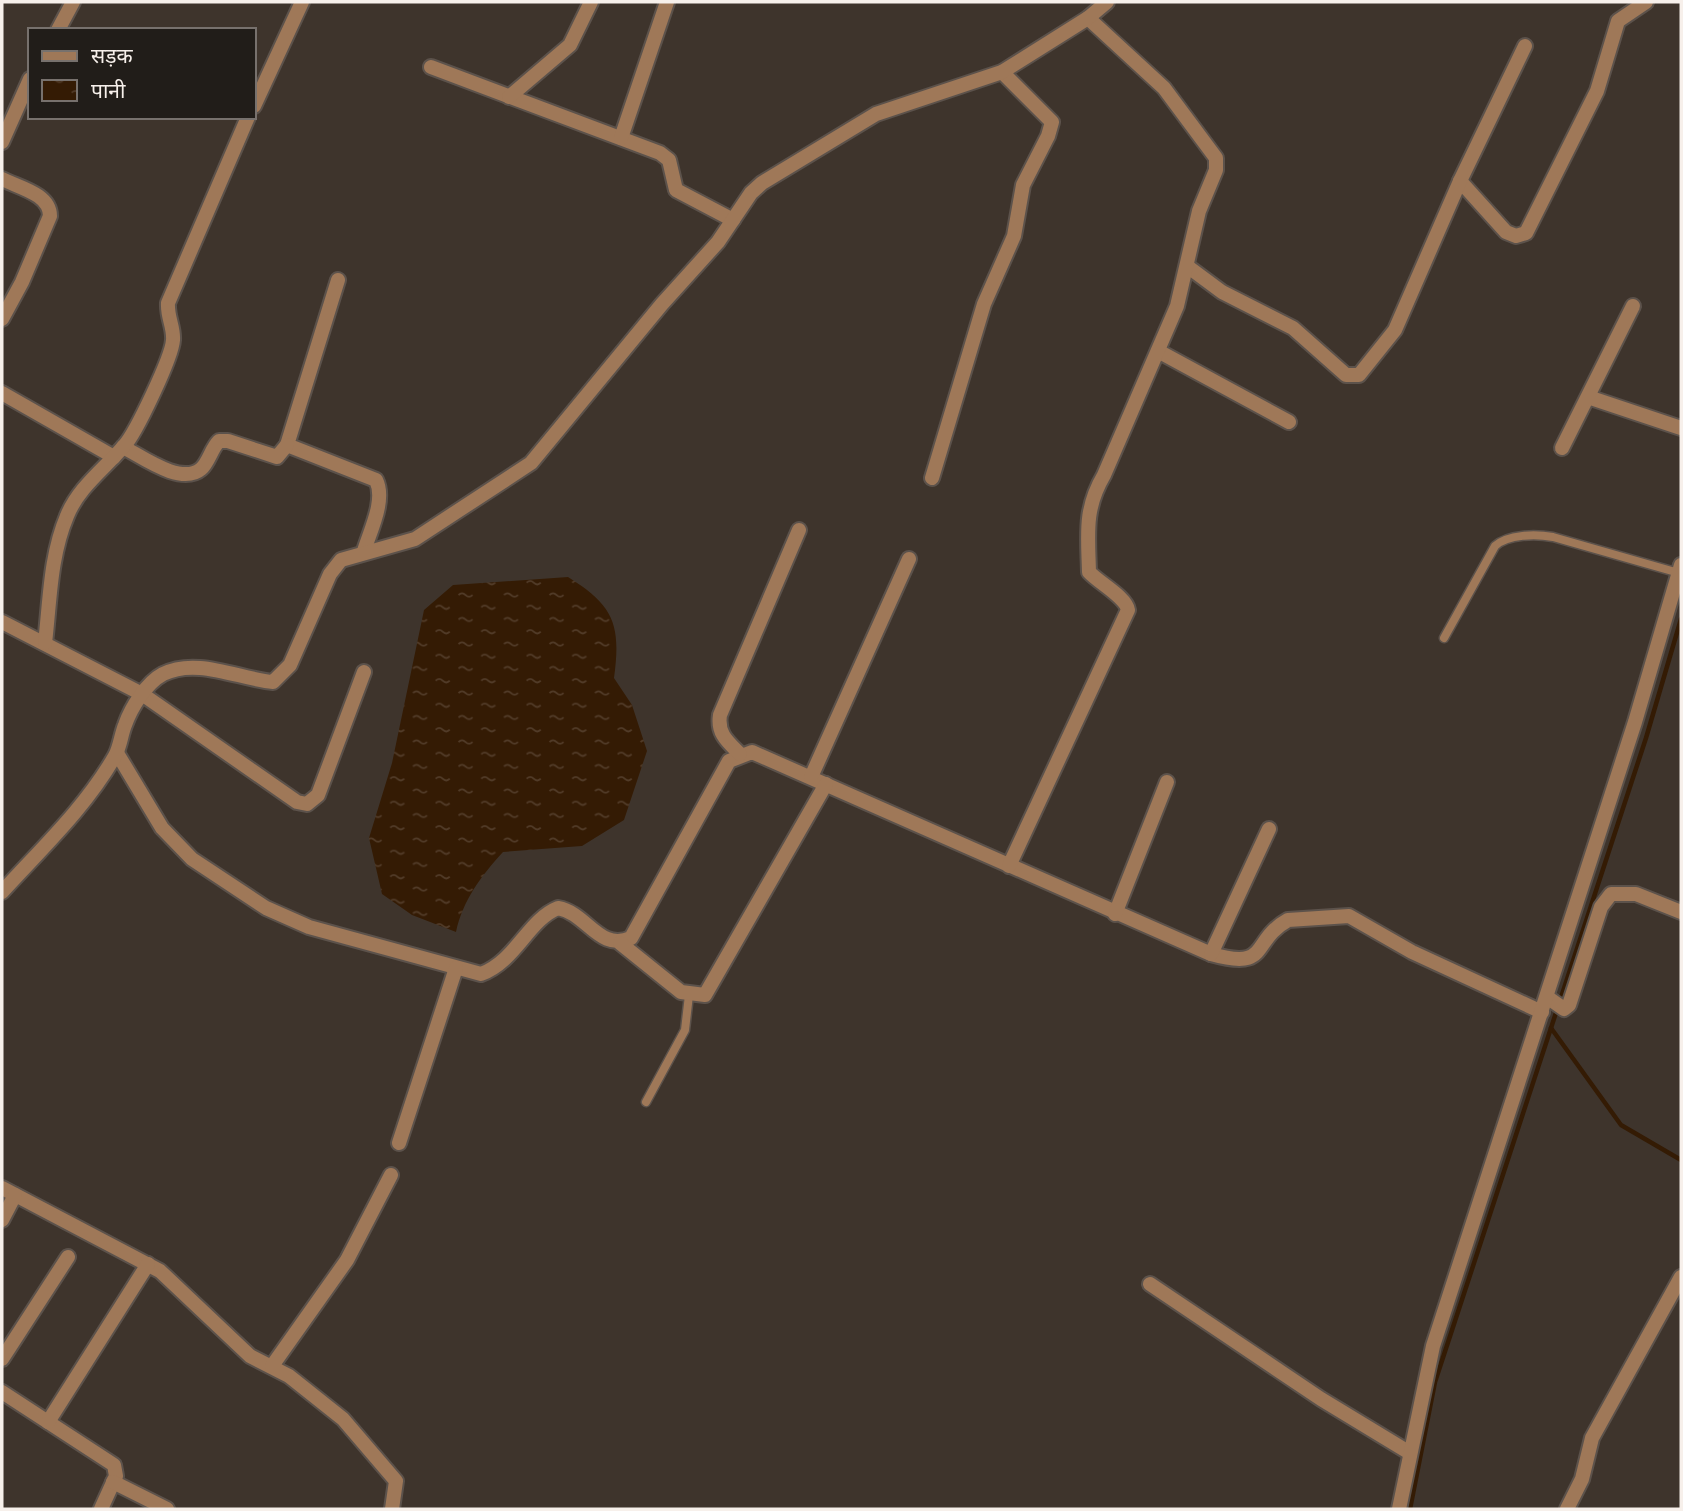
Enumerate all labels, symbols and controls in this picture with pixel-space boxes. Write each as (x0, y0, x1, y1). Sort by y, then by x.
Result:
legend (28, 28, 256, 119)
text: सड़क (91, 41, 133, 69)
text: पानी (91, 76, 126, 104)

